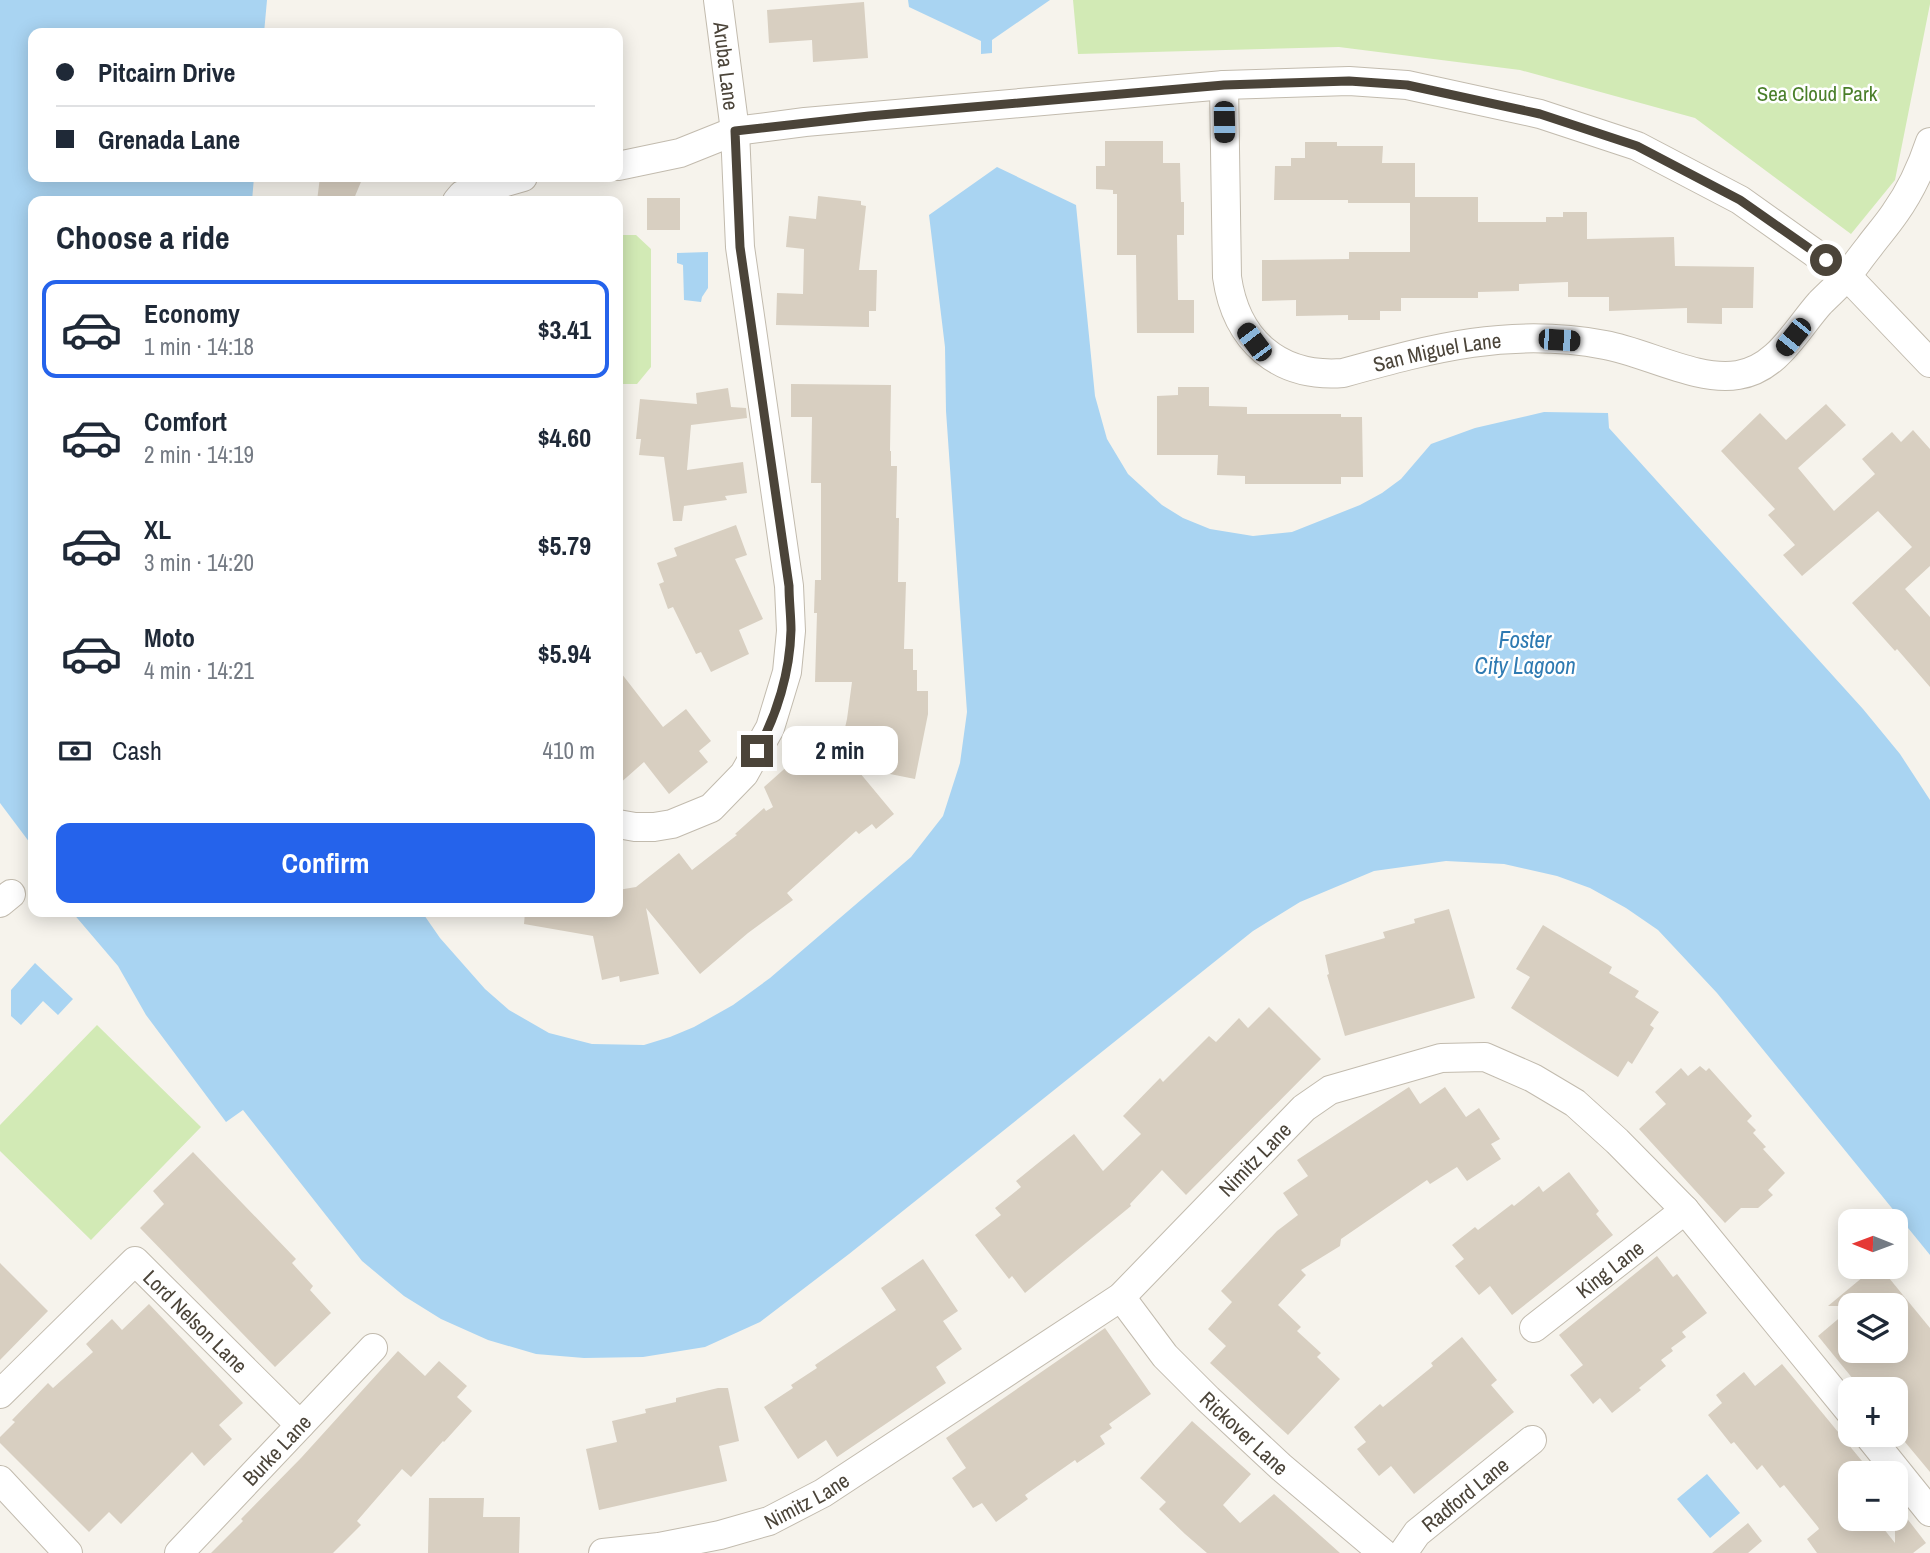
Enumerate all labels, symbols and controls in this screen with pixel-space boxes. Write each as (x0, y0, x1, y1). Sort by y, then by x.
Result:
street label: Aruba Lane (706, 19, 746, 112)
text: Pitcairn Drive (98, 55, 235, 90)
park label: Sea Cloud Park (1757, 79, 1878, 108)
car (1214, 101, 1235, 143)
text: Grenada Lane (98, 122, 240, 157)
text: Choose a ride (56, 216, 230, 259)
route start (1810, 244, 1842, 276)
text: Economy (144, 296, 240, 331)
icon: car (60, 298, 123, 361)
text: $3.41 (538, 312, 591, 347)
car (1772, 314, 1815, 360)
car (1233, 319, 1276, 365)
street label: San Miguel Lane (1370, 325, 1502, 379)
car (1538, 328, 1581, 352)
text: 1 min · 14:18 (144, 331, 254, 362)
text: Comfort (144, 404, 227, 439)
icon: car (60, 406, 123, 469)
text: $4.60 (538, 420, 591, 455)
text: 2 min · 14:19 (144, 439, 254, 470)
text: XL (144, 512, 171, 547)
icon: car (60, 514, 123, 577)
text: $5.79 (538, 528, 591, 563)
text: 3 min · 14:20 (144, 547, 254, 578)
text: Moto (144, 620, 195, 655)
icon: car (60, 622, 123, 685)
water label: Foster City Lagoon (1474, 624, 1576, 681)
text: $5.94 (538, 636, 591, 671)
text: 4 min · 14:21 (144, 655, 254, 686)
callout: 2 min (782, 726, 897, 776)
icon: cash (56, 732, 94, 770)
text: Cash (112, 733, 162, 768)
text: 410 m (543, 735, 595, 766)
route end (741, 735, 773, 767)
text: 2 min (815, 735, 865, 766)
button: Confirm (56, 823, 595, 903)
street label: Nimitz Lane (1212, 1116, 1297, 1202)
north arrow (1838, 1209, 1908, 1279)
map controls (1838, 1209, 1908, 1531)
street label: King Lane (1570, 1233, 1650, 1305)
street label: Lord Nelson Lane (137, 1263, 254, 1379)
button: layers (1838, 1293, 1908, 1363)
button: + (1838, 1377, 1908, 1447)
street label: Rickover Lane (1194, 1384, 1294, 1482)
street label: Burke Lane (236, 1408, 317, 1492)
street label: Radford Lane (1415, 1450, 1515, 1538)
button: − (1838, 1461, 1908, 1531)
street label: Nimitz Lane (759, 1465, 855, 1536)

